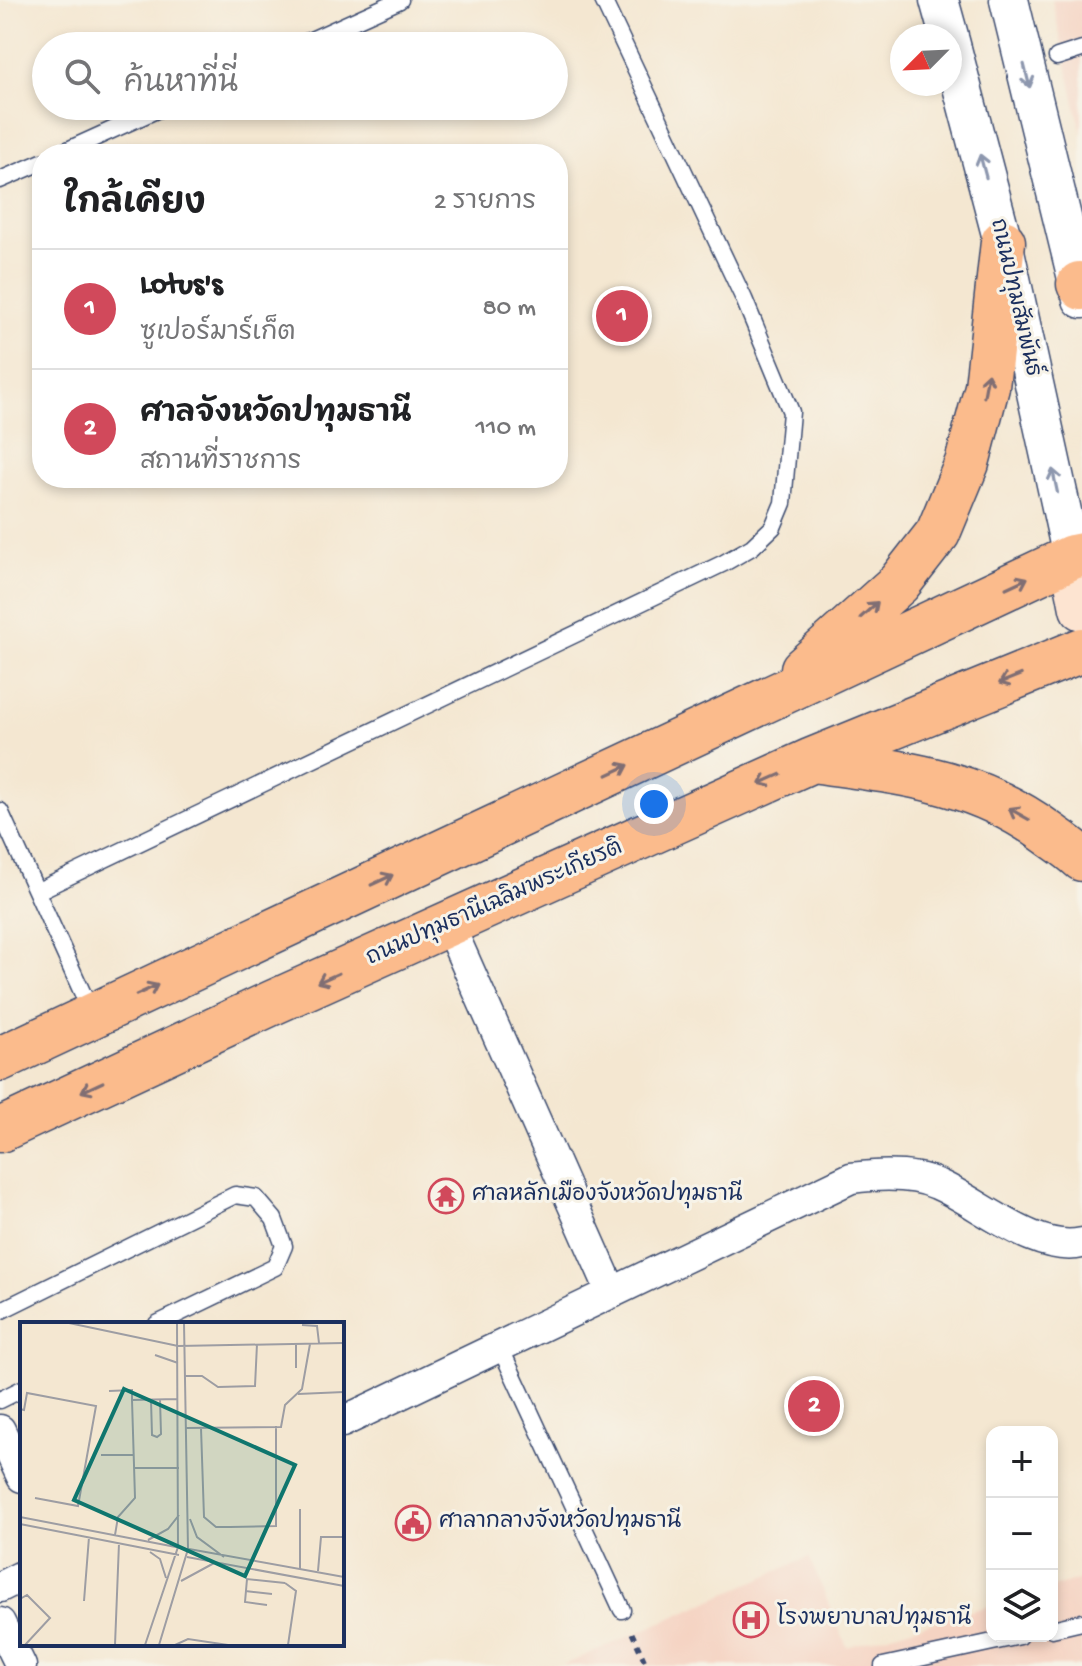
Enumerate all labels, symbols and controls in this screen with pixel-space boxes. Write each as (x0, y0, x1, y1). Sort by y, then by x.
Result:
north arrow (890, 24, 962, 96)
search box (32, 32, 568, 120)
icon: search (60, 54, 104, 98)
one-way arrow (1021, 62, 1036, 88)
text: ค้นหาที่นี่ (124, 68, 238, 103)
one-way arrow (974, 154, 989, 180)
text: ใกล้เคียง (64, 186, 206, 226)
text: 2 รายการ (434, 188, 536, 219)
street label: ถนนปทุมสัมพันธ์ (983, 215, 1050, 380)
text: Lotus's (140, 269, 223, 304)
pin: 1 (596, 286, 648, 346)
text: 1 (85, 294, 95, 325)
text: 80 m (482, 294, 536, 325)
text: ซูเปอร์มาร์เก็ต (140, 319, 296, 350)
one-way arrow (980, 373, 995, 399)
text: ศาลจังหวัดปทุมธานี (140, 398, 411, 433)
text: 2 (84, 414, 96, 445)
text: 110 m (476, 414, 536, 445)
text: สถานที่ราชการ (140, 448, 301, 479)
one-way arrow (1047, 469, 1062, 494)
one-way arrow (1004, 575, 1028, 590)
one-way arrow (858, 602, 878, 620)
one-way arrow (998, 673, 1022, 687)
one-way arrow (605, 762, 630, 777)
one-way arrow (758, 773, 782, 788)
your location (634, 784, 674, 824)
one-way arrow (1008, 806, 1031, 822)
street label: ถนนปทุมธานีเฉลิมพระเกียรติ (361, 832, 627, 972)
one-way arrow (370, 872, 394, 887)
one-way arrow (317, 972, 341, 987)
one-way arrow (135, 982, 159, 997)
one-way arrow (80, 1080, 104, 1095)
temple icon: ศาลหลักเมืองจังหวัดปทุมธานี (427, 1177, 465, 1215)
place label: ศาลหลักเมืองจังหวัดปทุมธานี (472, 1179, 743, 1209)
inset map (20, 1322, 344, 1646)
pin: 2 (788, 1376, 840, 1436)
map controls (986, 1426, 1058, 1642)
button: + (986, 1426, 1058, 1498)
button: − (986, 1498, 1058, 1570)
public building icon: ศาลากลางจังหวัดปทุมธานี (394, 1504, 432, 1542)
place label: ศาลากลางจังหวัดปทุมธานี (439, 1506, 681, 1536)
button: layers (986, 1570, 1058, 1642)
hospital icon: โรงพยาบาลปทุมธานี (732, 1601, 770, 1639)
place label: โรงพยาบาลปทุมธานี (777, 1602, 972, 1633)

